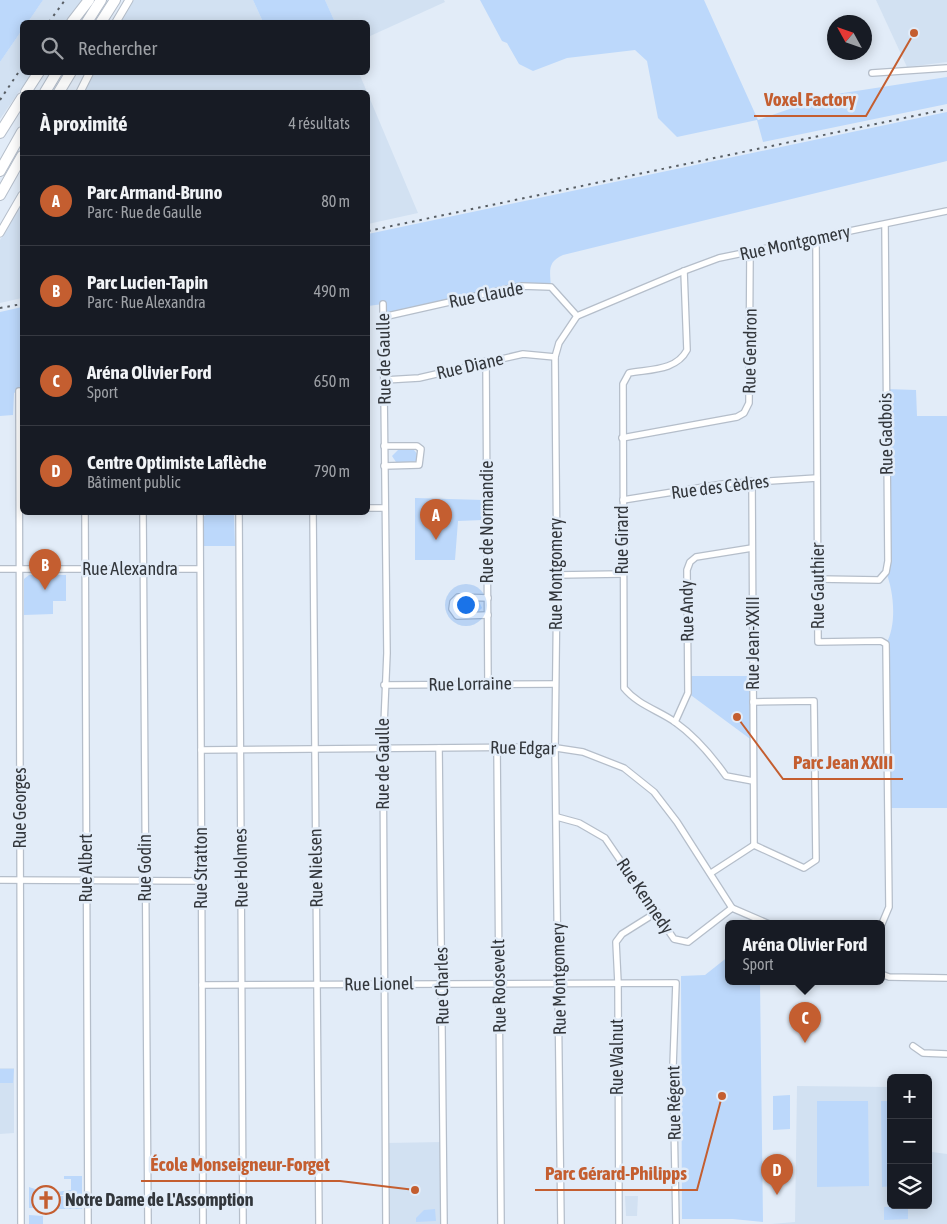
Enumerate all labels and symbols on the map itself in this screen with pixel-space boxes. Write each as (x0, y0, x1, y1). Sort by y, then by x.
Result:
north arrow (827, 15, 872, 60)
callout: Voxel Factory (754, 82, 866, 116)
text: Voxel Factory (763, 88, 856, 110)
street label: Rue Montgomery (738, 221, 852, 264)
street label: Rue Claude (447, 277, 525, 312)
street label: Rue Gendron (738, 308, 761, 394)
street label: Rue de Gaulle (372, 313, 395, 405)
street label: Rue Diane (434, 348, 505, 383)
street label: Rue Gadbois (874, 393, 897, 475)
street label: Rue de Normandie (476, 461, 497, 583)
street label: Rue des Cèdres (670, 470, 770, 503)
pin: A (420, 499, 452, 540)
street label: Rue Girard (611, 505, 632, 575)
street label: Rue Montgomery (545, 518, 566, 630)
street label: Rue Gauthier (807, 542, 828, 629)
pin: B (29, 549, 61, 590)
street label: Rue Alexandra (82, 558, 178, 579)
street label: Rue Andy (675, 580, 698, 642)
your location (453, 592, 479, 618)
street label: Rue Jean-XXIII (742, 596, 763, 690)
street label: Rue Lorraine (428, 672, 512, 695)
street label: Rue de Gaulle (372, 718, 393, 810)
street label: Rue Edgar (490, 736, 557, 759)
callout: Parc Jean XXIII (783, 745, 903, 779)
text: Parc Jean XXIII (793, 751, 893, 773)
street label: Rue Georges (9, 767, 30, 849)
street label: Rue Stratton (190, 827, 211, 909)
street label: Rue Holmes (229, 828, 252, 908)
street label: Rue Nielsen (304, 828, 327, 908)
street label: Rue Albert (75, 834, 96, 902)
street label: Rue Godin (134, 834, 155, 902)
street label: Rue Kennedy (613, 854, 678, 937)
street label: Rue Montgomery (547, 923, 570, 1035)
street label: Rue Roosevelt (487, 939, 510, 1033)
street label: Rue Charles (430, 947, 453, 1025)
street label: Rue Lionel (344, 972, 414, 995)
pin: C (789, 1002, 821, 1043)
street label: Rue Walnut (606, 1019, 627, 1095)
street label: Rue Régent (662, 1065, 685, 1141)
callout: École Monseigneur-Forget (141, 1147, 340, 1181)
text: École Monseigneur-Forget (150, 1153, 330, 1175)
pin: D (761, 1154, 793, 1195)
callout: Parc Gérard-Philipps (535, 1156, 697, 1190)
text: Parc Gérard-Philipps (545, 1162, 687, 1184)
church icon: Notre Dame de L'Assomption (31, 1185, 61, 1215)
place label: Notre Dame de L'Assomption (65, 1189, 254, 1210)

